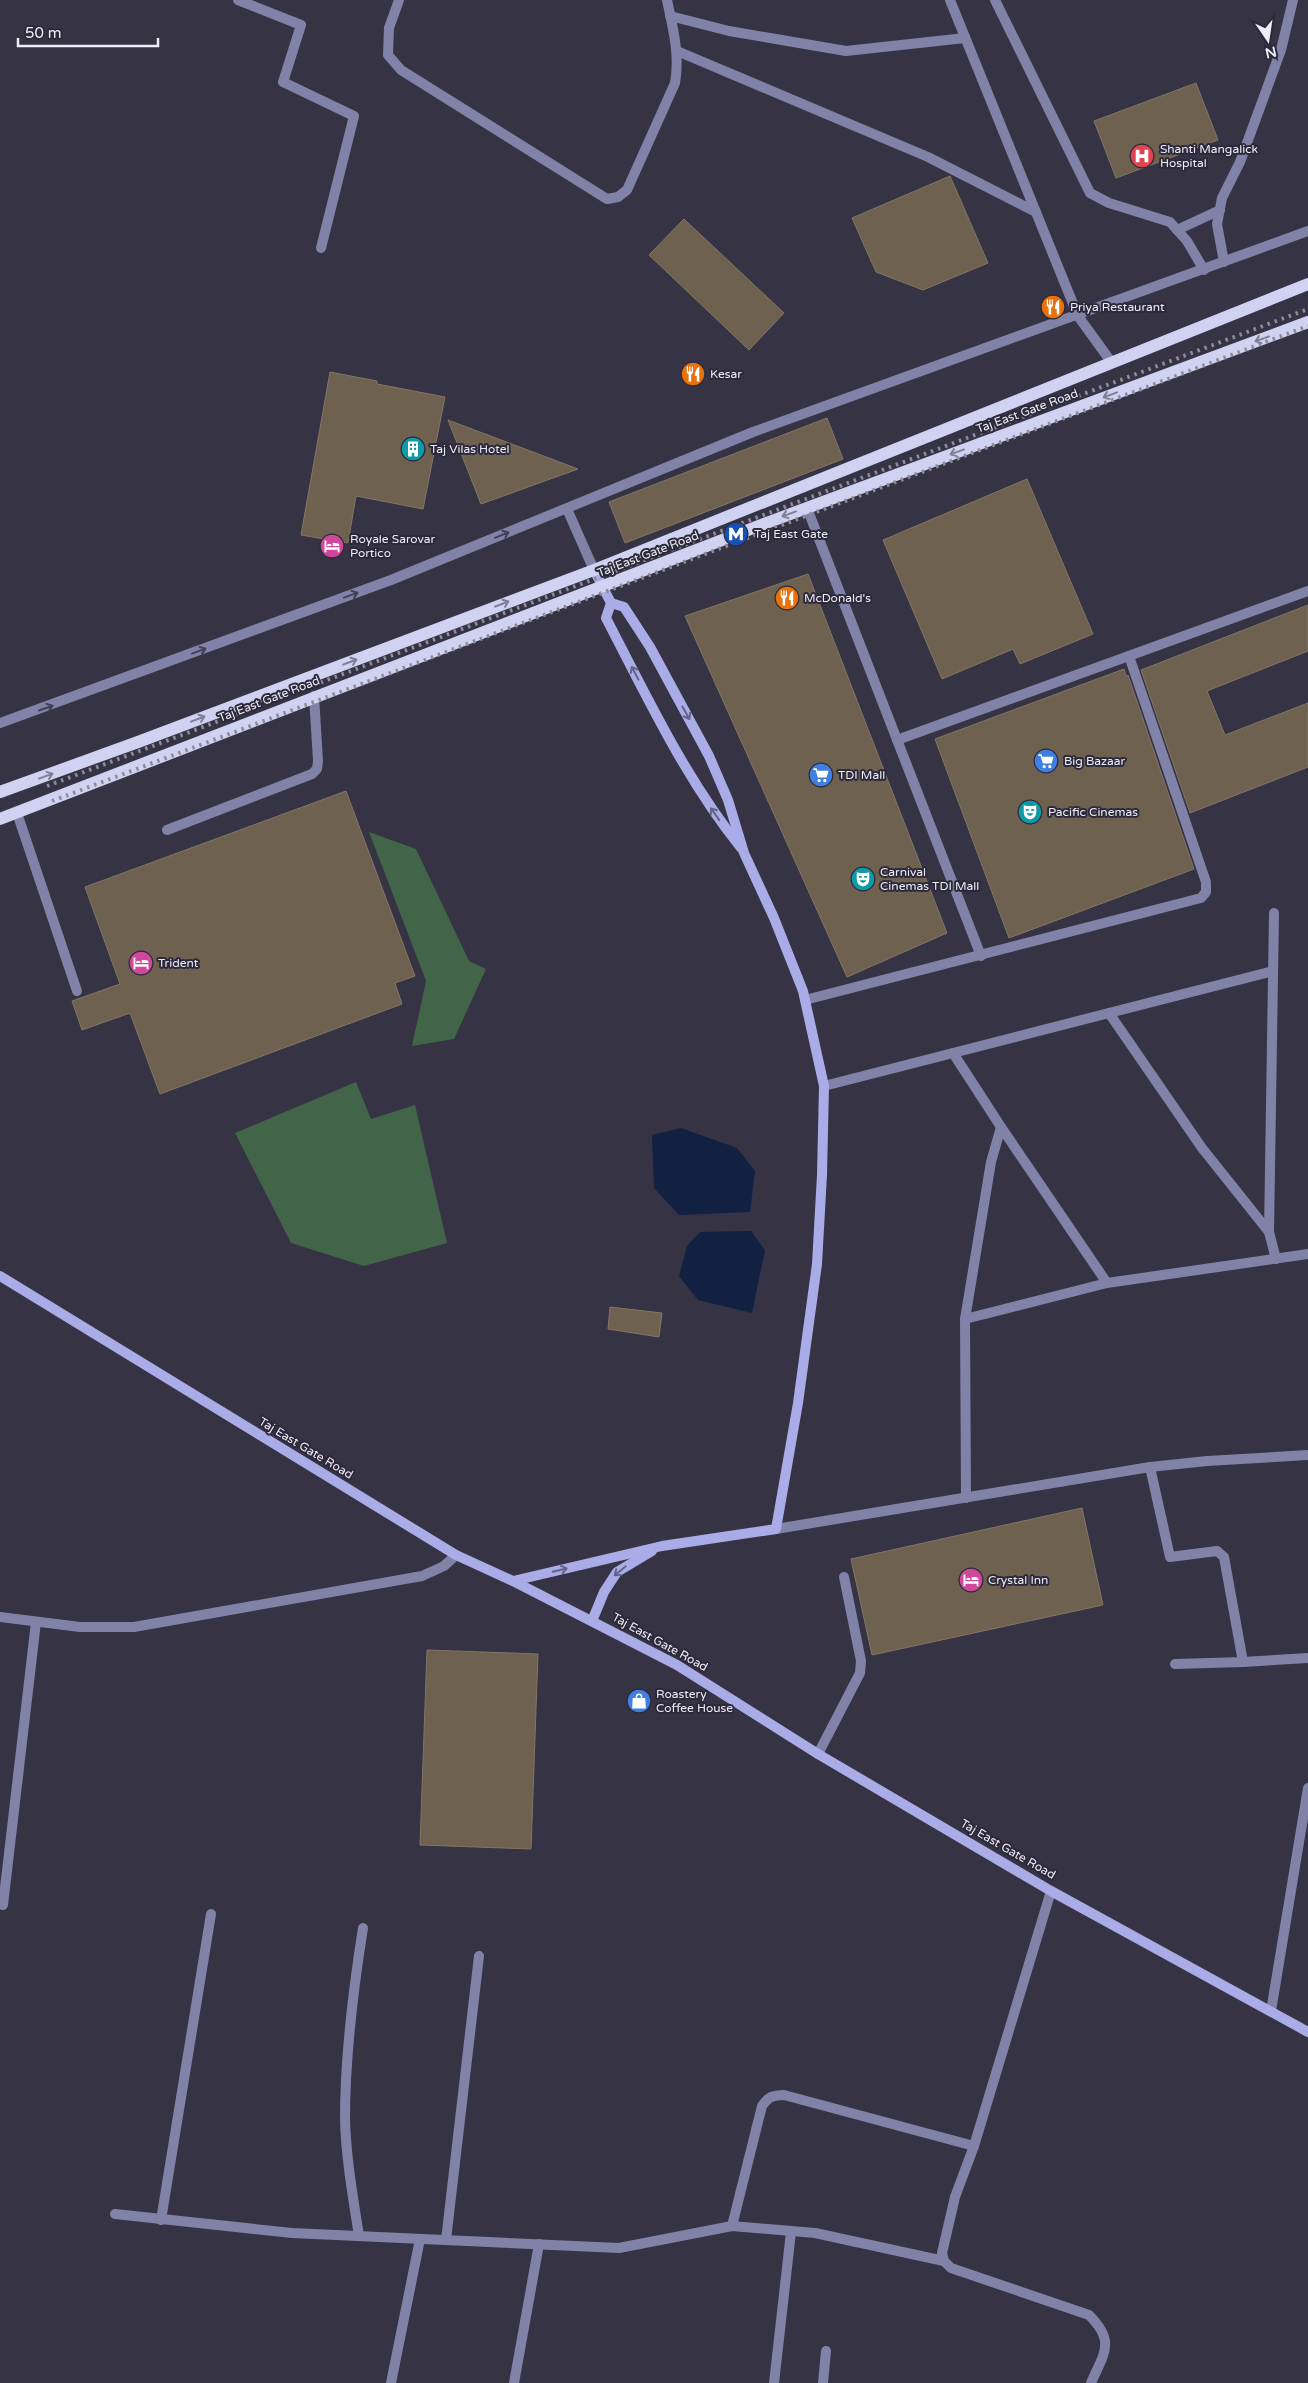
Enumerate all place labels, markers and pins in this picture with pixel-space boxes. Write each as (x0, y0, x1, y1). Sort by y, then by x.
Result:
place label: Shanti Mangalick Hospital (1160, 142, 1259, 170)
hospital icon: Shanti Mangalick Hospital (1129, 143, 1155, 169)
restaurant icon: Priya Restaurant (1040, 294, 1066, 320)
place label: Priya Restaurant (1070, 300, 1165, 314)
restaurant icon: Kesar (680, 361, 706, 387)
place label: Kesar (710, 367, 742, 381)
building icon: Taj Vilas Hotel (400, 436, 426, 462)
place label: Taj Vilas Hotel (430, 442, 510, 456)
metro station icon: Taj East Gate (723, 521, 749, 547)
place label: Taj East Gate (754, 527, 828, 541)
place label: Royale Sarovar Portico (350, 532, 436, 560)
hotel icon: Royale Sarovar Portico (319, 533, 345, 559)
restaurant icon: McDonald's (774, 585, 800, 611)
place label: McDonald's (804, 591, 871, 605)
supermarket icon: Big Bazaar (1033, 748, 1059, 774)
place label: Big Bazaar (1064, 754, 1125, 768)
supermarket icon: TDI Mall (808, 762, 834, 788)
place label: TDI Mall (838, 768, 885, 782)
theatre icon: Pacific Cinemas (1017, 799, 1043, 825)
place label: Pacific Cinemas (1048, 805, 1138, 819)
place label: Carnival Cinemas TDI Mall (880, 865, 979, 893)
theatre icon: Carnival Cinemas TDI Mall (850, 866, 876, 892)
hotel icon: Trident (128, 950, 154, 976)
place label: Trident (158, 956, 199, 970)
hotel icon: Crystal Inn (958, 1567, 984, 1593)
place label: Crystal Inn (988, 1573, 1048, 1587)
place label: Roastery Coffee House (656, 1687, 733, 1715)
shop icon: Roastery Coffee House (626, 1688, 652, 1714)

